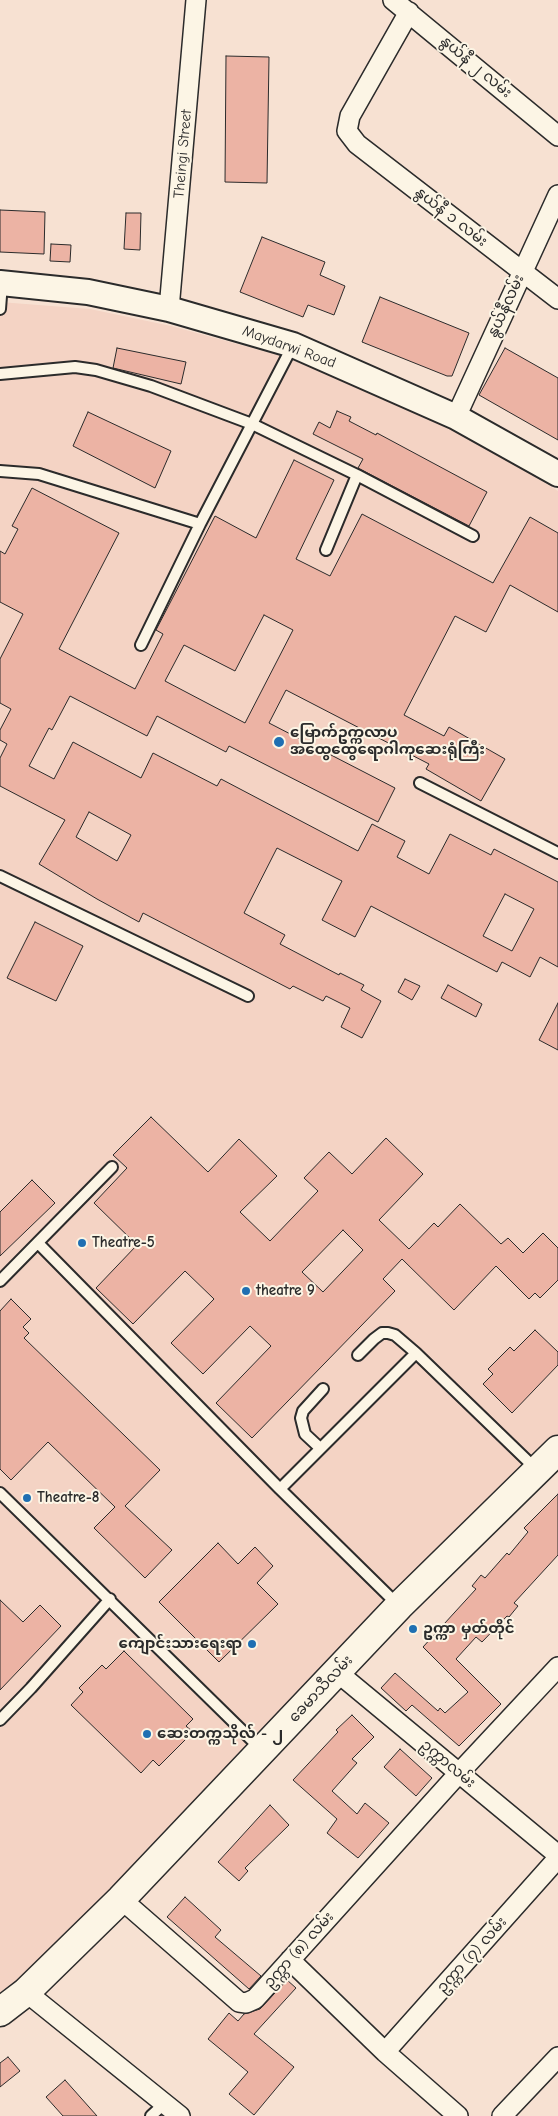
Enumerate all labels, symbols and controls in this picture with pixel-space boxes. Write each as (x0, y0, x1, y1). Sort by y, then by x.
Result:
street label: နွယ်နီ ၂ လမ်း (437, 32, 515, 102)
street label: Theingi Street (170, 109, 196, 199)
street label: နွယ်နီ ၁ လမ်း (411, 183, 491, 251)
street label: နွယ်နီလမ်း (484, 272, 528, 340)
street label: Maydarwi Road (240, 322, 338, 372)
place label: မြောက်ဥက္ကလာပ အထွေထွေရောဂါကုဆေးရုံကြီး (290, 724, 485, 759)
marker: မြောက်ဥက္ကလာပ အထွေထွေရောဂါကုဆေးရုံကြီး (272, 735, 286, 749)
place label: Theatre-5 (92, 1234, 155, 1252)
marker: Theatre-5 (76, 1237, 88, 1249)
place label: theatre 9 (256, 1282, 315, 1300)
marker: theatre 9 (240, 1285, 252, 1297)
place label: Theatre-8 (37, 1489, 99, 1507)
marker: Theatre-8 (21, 1492, 33, 1504)
place label: ဥက္ကာ မှတ်တိုင် (423, 1620, 515, 1638)
marker: ဥက္ကာ မှတ်တိုင် (407, 1623, 419, 1635)
place label: ကျောင်းသားရေးရာ (119, 1635, 242, 1653)
marker: ကျောင်းသားရေးရာ (246, 1638, 258, 1650)
street label: ခေမာသီလမ်း (285, 1652, 357, 1726)
place label: ဆေးတက္ကသိုလ် - ၂ (157, 1725, 283, 1743)
marker: ဆေးတက္ကသိုလ် - ၂ (141, 1728, 153, 1740)
street label: ဥက္ကာလမ်း (417, 1736, 479, 1792)
street label: ဥက္ကာ (၈) လမ်း (260, 1908, 338, 1992)
street label: ဥက္ကာ (၇) လမ်း (433, 1913, 511, 1997)

